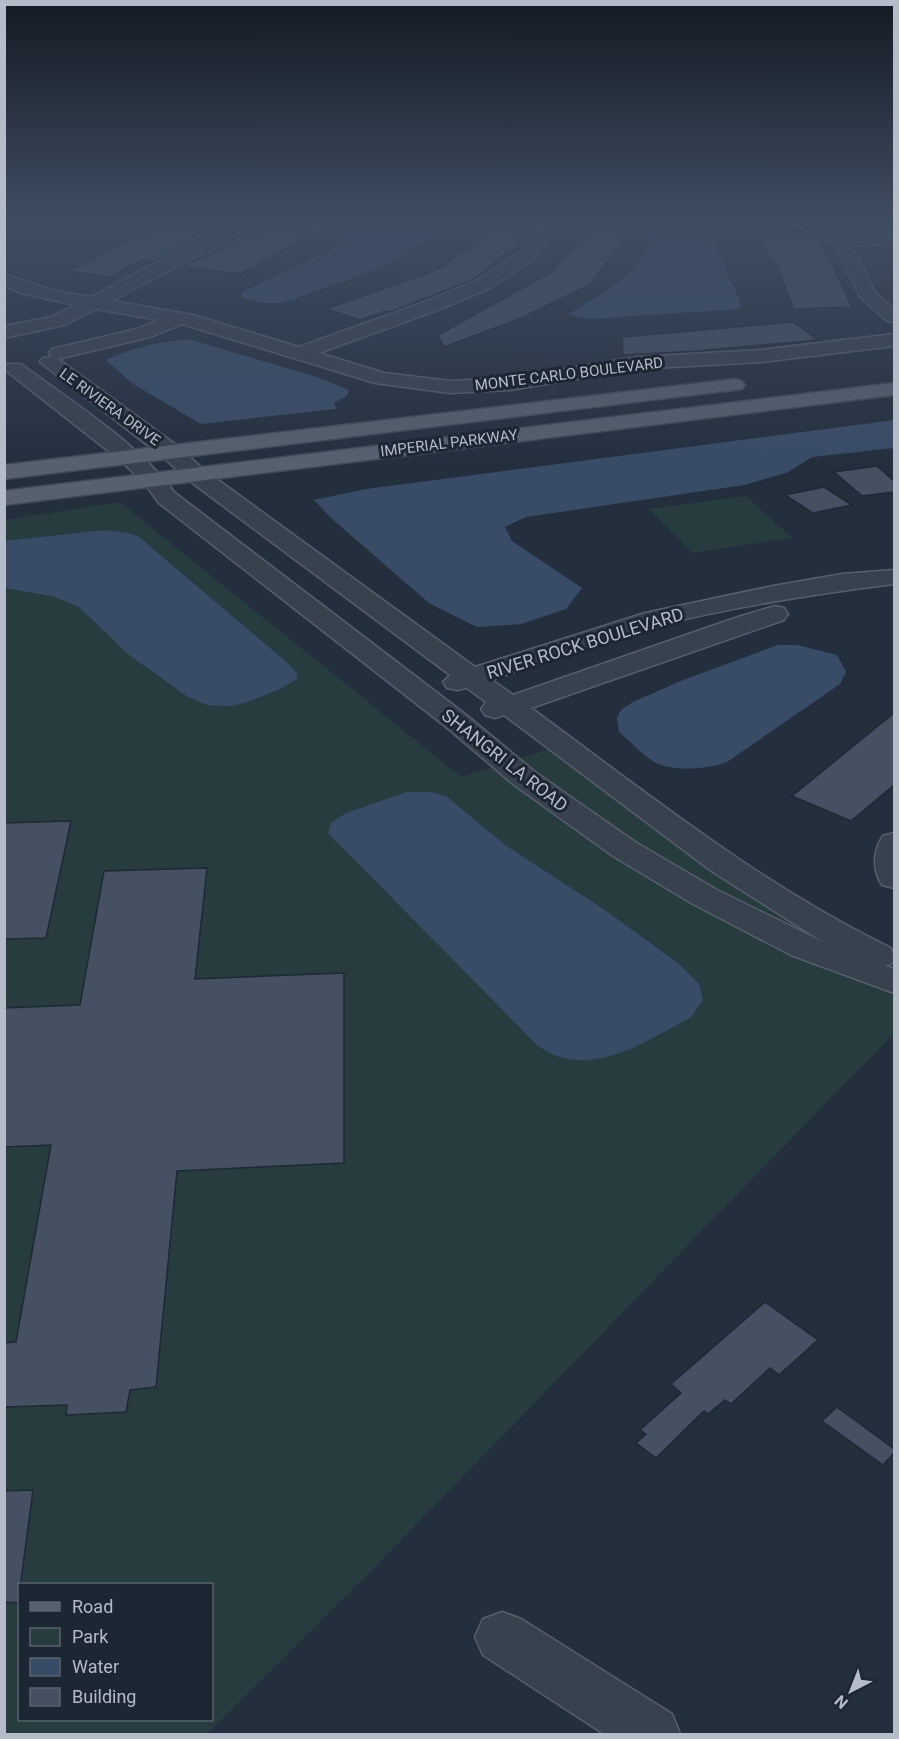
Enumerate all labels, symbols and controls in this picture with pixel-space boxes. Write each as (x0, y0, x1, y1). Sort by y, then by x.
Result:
street label: MONTE CARLO BOULEVARD (474, 354, 664, 394)
street label: LE RIVIERA DRIVE (56, 365, 164, 450)
street label: IMPERIAL PARKWAY (379, 426, 519, 460)
street label: RIVER ROCK BOULEVARD (484, 603, 686, 683)
street label: SHANGRI LA ROAD (438, 704, 572, 816)
legend (18, 1583, 213, 1721)
text: Road (72, 1596, 113, 1617)
text: Park (72, 1626, 109, 1647)
text: Water (72, 1656, 119, 1677)
north arrow (821, 1661, 881, 1721)
text: Building (72, 1686, 136, 1707)
text: N (831, 1691, 852, 1713)

